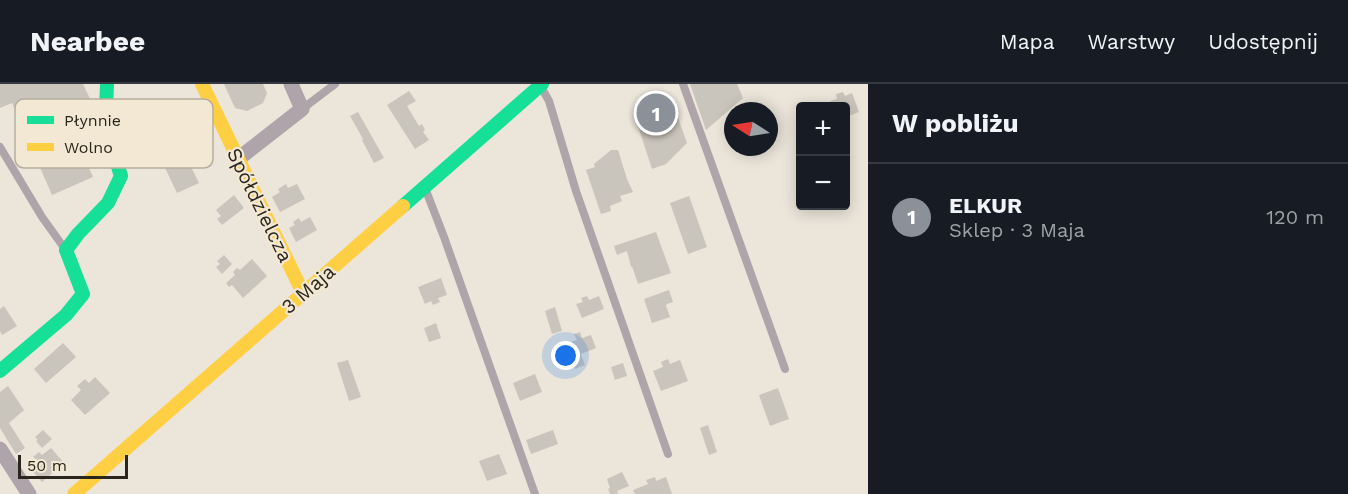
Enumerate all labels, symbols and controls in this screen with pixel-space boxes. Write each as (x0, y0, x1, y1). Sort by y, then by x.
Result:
text: Nearbee (30, 25, 145, 58)
text: Mapa (1000, 29, 1055, 54)
text: Warstwy (1088, 29, 1175, 54)
text: Udostępnij (1208, 29, 1318, 54)
pin: 1 (636, 90, 676, 135)
legend (15, 99, 213, 168)
north arrow (724, 102, 778, 156)
map controls (796, 102, 850, 210)
button: + (796, 102, 850, 156)
text: W pobliżu (892, 108, 1019, 138)
text: Płynnie (64, 111, 121, 130)
text: Wolno (64, 138, 113, 157)
street label: Spółdzielcza (222, 144, 298, 266)
button: − (796, 156, 850, 210)
text: ELKUR (949, 193, 1022, 218)
text: 1 (907, 205, 916, 229)
text: 120 m (1266, 205, 1324, 229)
text: Sklep · 3 Maja (949, 218, 1085, 242)
street label: 3 Maja (276, 259, 340, 319)
your location (551, 341, 580, 370)
scale bar (18, 452, 128, 480)
text: 50 m (27, 456, 67, 475)

